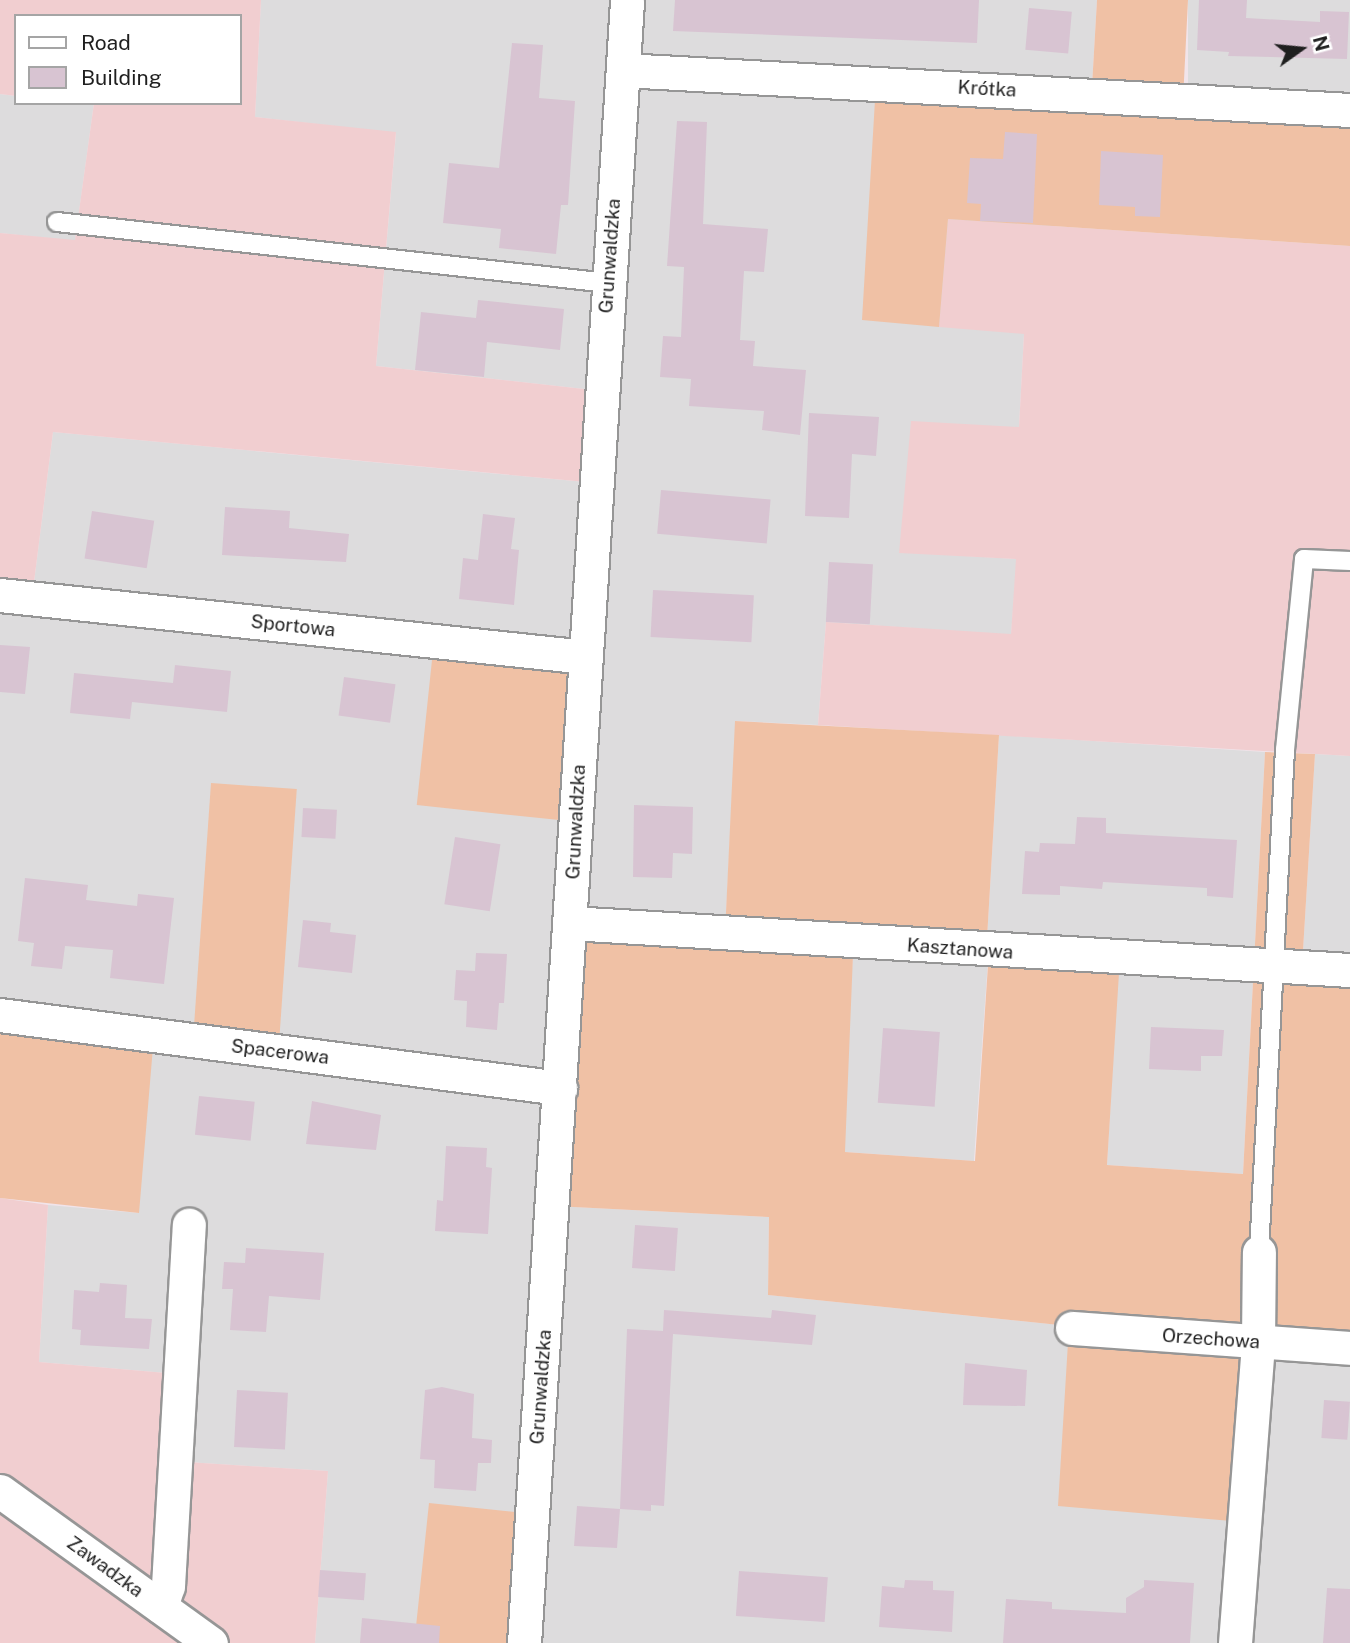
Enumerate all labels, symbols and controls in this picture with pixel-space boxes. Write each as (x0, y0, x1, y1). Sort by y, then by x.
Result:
legend (14, 14, 242, 105)
north arrow (1266, 14, 1336, 84)
text: Road (81, 30, 131, 55)
text: N (1309, 34, 1334, 54)
text: Building (81, 65, 162, 90)
street label: Krótka (957, 76, 1017, 102)
street label: Grunwaldzka (595, 198, 625, 314)
street label: Sportowa (250, 610, 336, 642)
street label: Grunwaldzka (562, 764, 590, 880)
street label: Kasztanowa (906, 934, 1014, 964)
street label: Spacerowa (230, 1035, 330, 1069)
street label: Orzechowa (1161, 1324, 1261, 1354)
street label: Grunwaldzka (526, 1329, 556, 1445)
street label: Zawadzka (62, 1532, 148, 1602)

